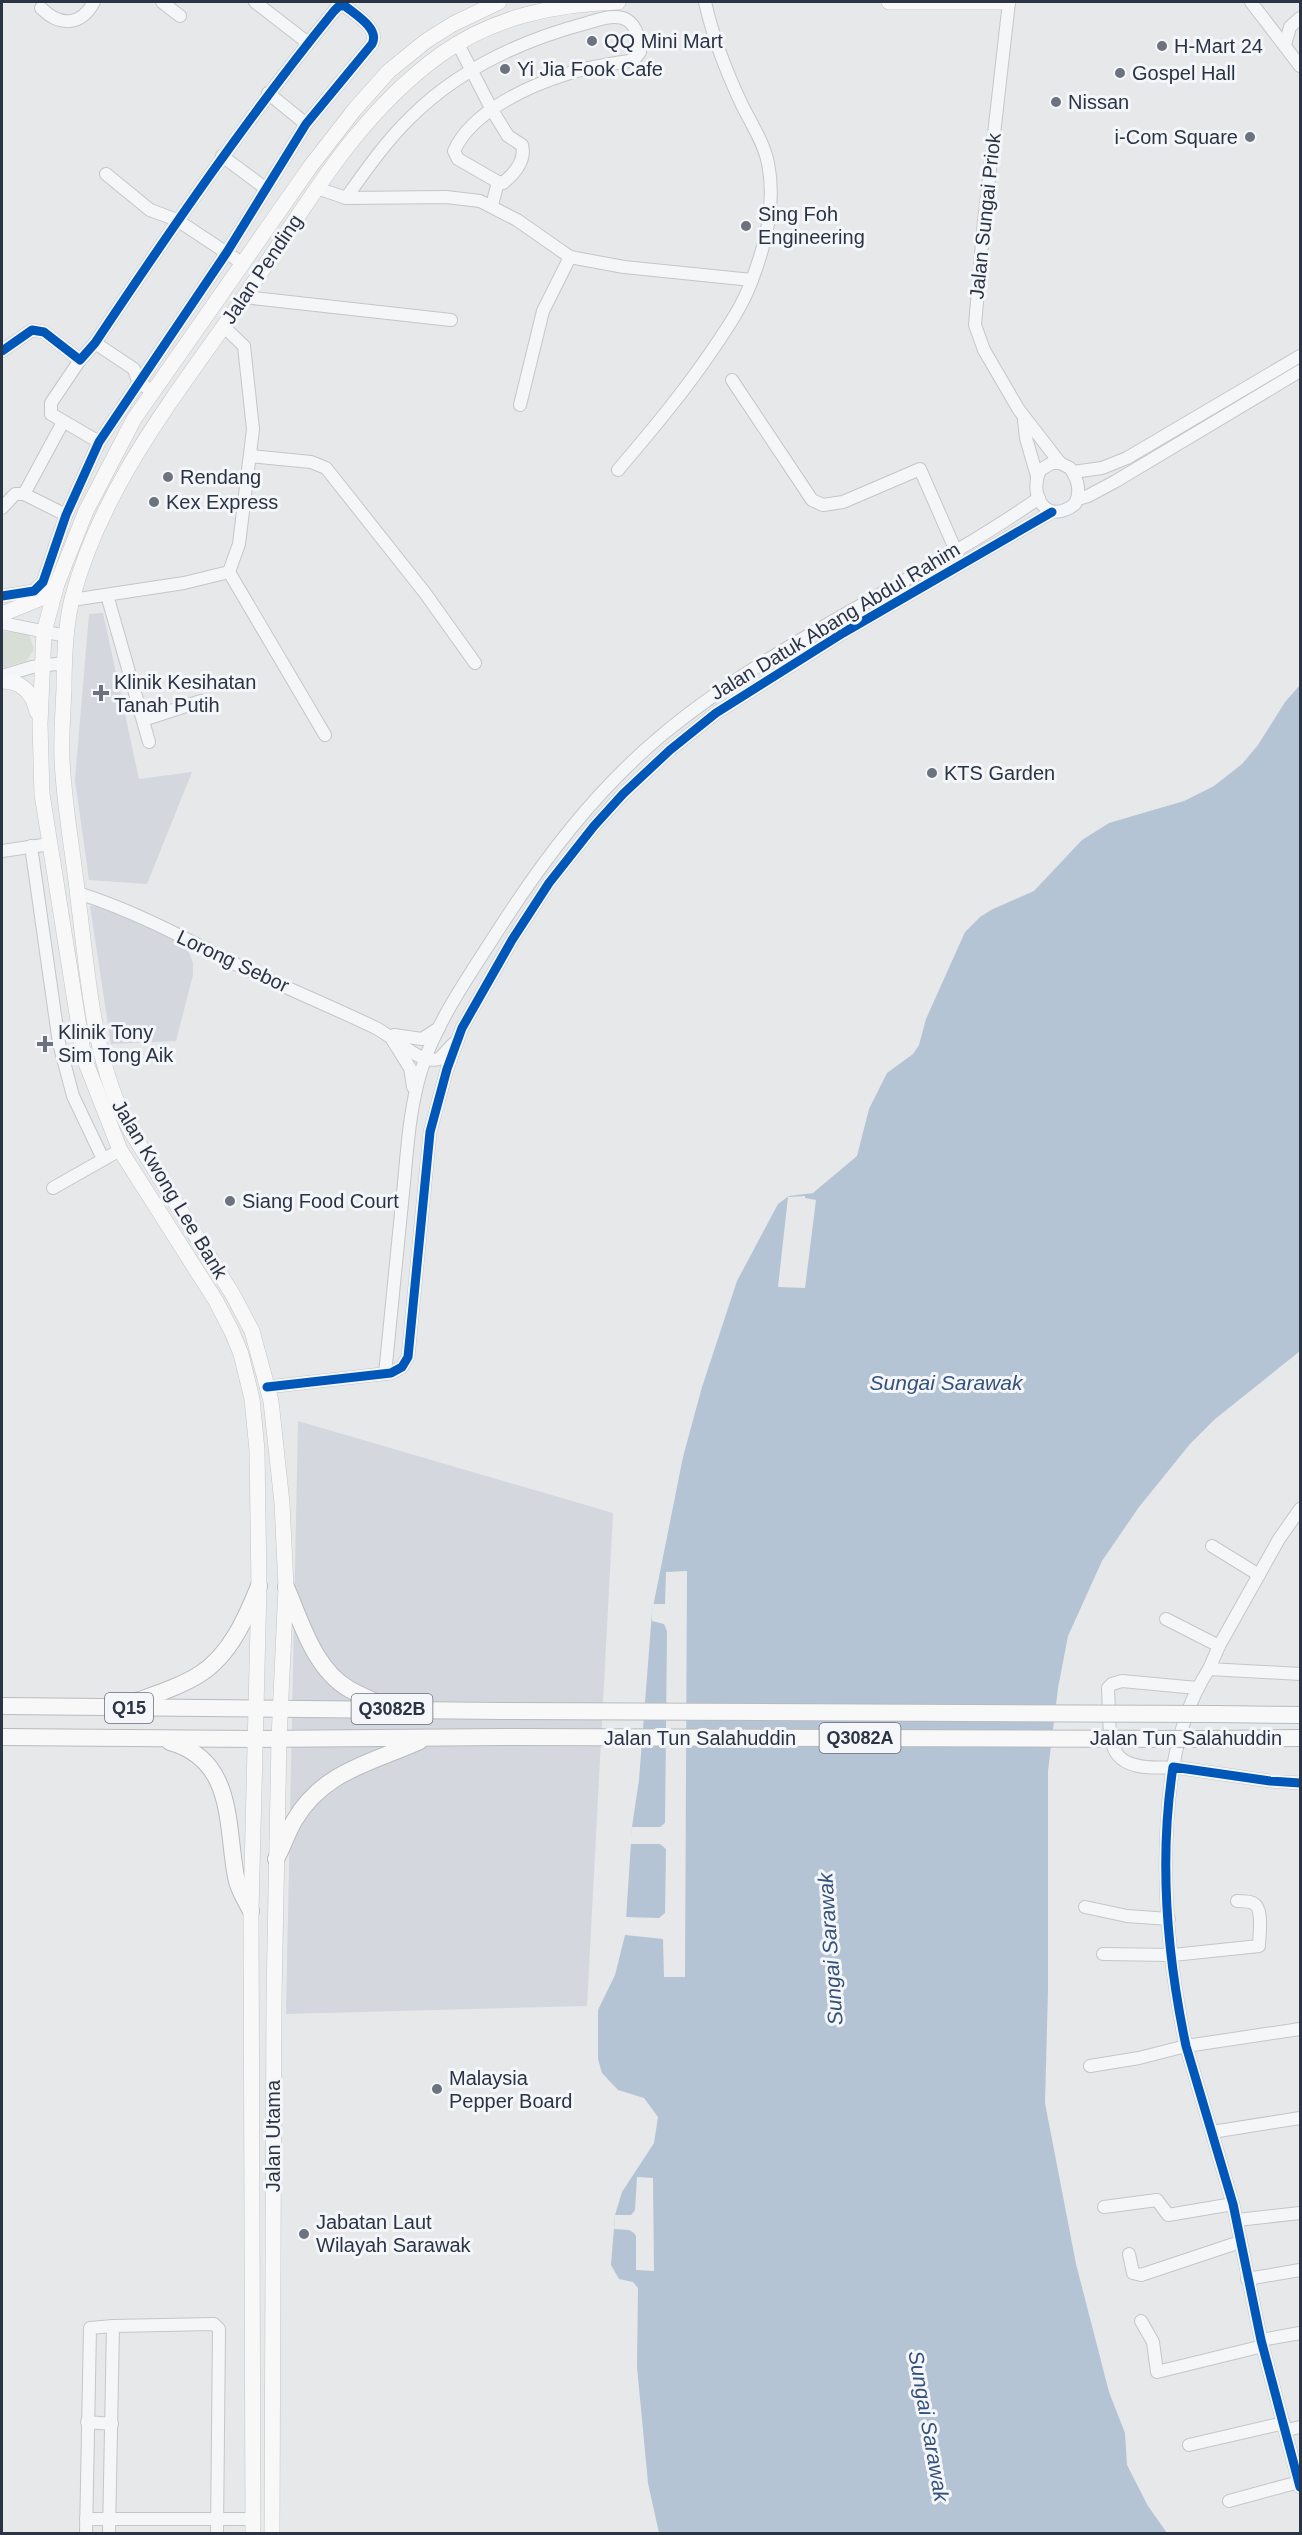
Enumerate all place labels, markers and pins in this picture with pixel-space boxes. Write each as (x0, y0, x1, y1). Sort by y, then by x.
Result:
place label: QQ Mini Mart (604, 30, 723, 52)
marker: QQ Mini Mart (585, 34, 599, 48)
place label: H-Mart 24 (1174, 35, 1263, 57)
marker: H-Mart 24 (1155, 39, 1169, 53)
place label: Yi Jia Fook Cafe (517, 58, 663, 80)
marker: Yi Jia Fook Cafe (498, 62, 512, 76)
place label: Gospel Hall (1132, 62, 1235, 84)
marker: Gospel Hall (1113, 66, 1127, 80)
place label: Nissan (1068, 91, 1129, 113)
marker: Nissan (1049, 95, 1063, 109)
place label: i-Com Square (1115, 126, 1238, 148)
marker: i-Com Square (1243, 130, 1257, 144)
place label: Sing Foh Engineering (758, 203, 865, 248)
marker: Sing Foh Engineering (739, 219, 753, 233)
place label: Rendang (180, 466, 261, 488)
marker: Rendang (161, 470, 175, 484)
place label: Kex Express (166, 491, 278, 513)
marker: Kex Express (147, 495, 161, 509)
place label: Klinik Kesihatan Tanah Putih (114, 671, 256, 716)
marker: Klinik Kesihatan Tanah Putih (92, 684, 110, 702)
place label: KTS Garden (944, 762, 1055, 784)
marker: KTS Garden (925, 766, 939, 780)
place label: Klinik Tony Sim Tong Aik (58, 1021, 174, 1066)
marker: Klinik Tony Sim Tong Aik (36, 1035, 54, 1053)
place label: Siang Food Court (242, 1190, 399, 1212)
marker: Siang Food Court (223, 1194, 237, 1208)
place label: Malaysia Pepper Board (449, 2067, 572, 2112)
marker: Malaysia Pepper Board (430, 2082, 444, 2096)
place label: Jabatan Laut Wilayah Sarawak (316, 2211, 472, 2256)
marker: Jabatan Laut Wilayah Sarawak (297, 2227, 311, 2241)

